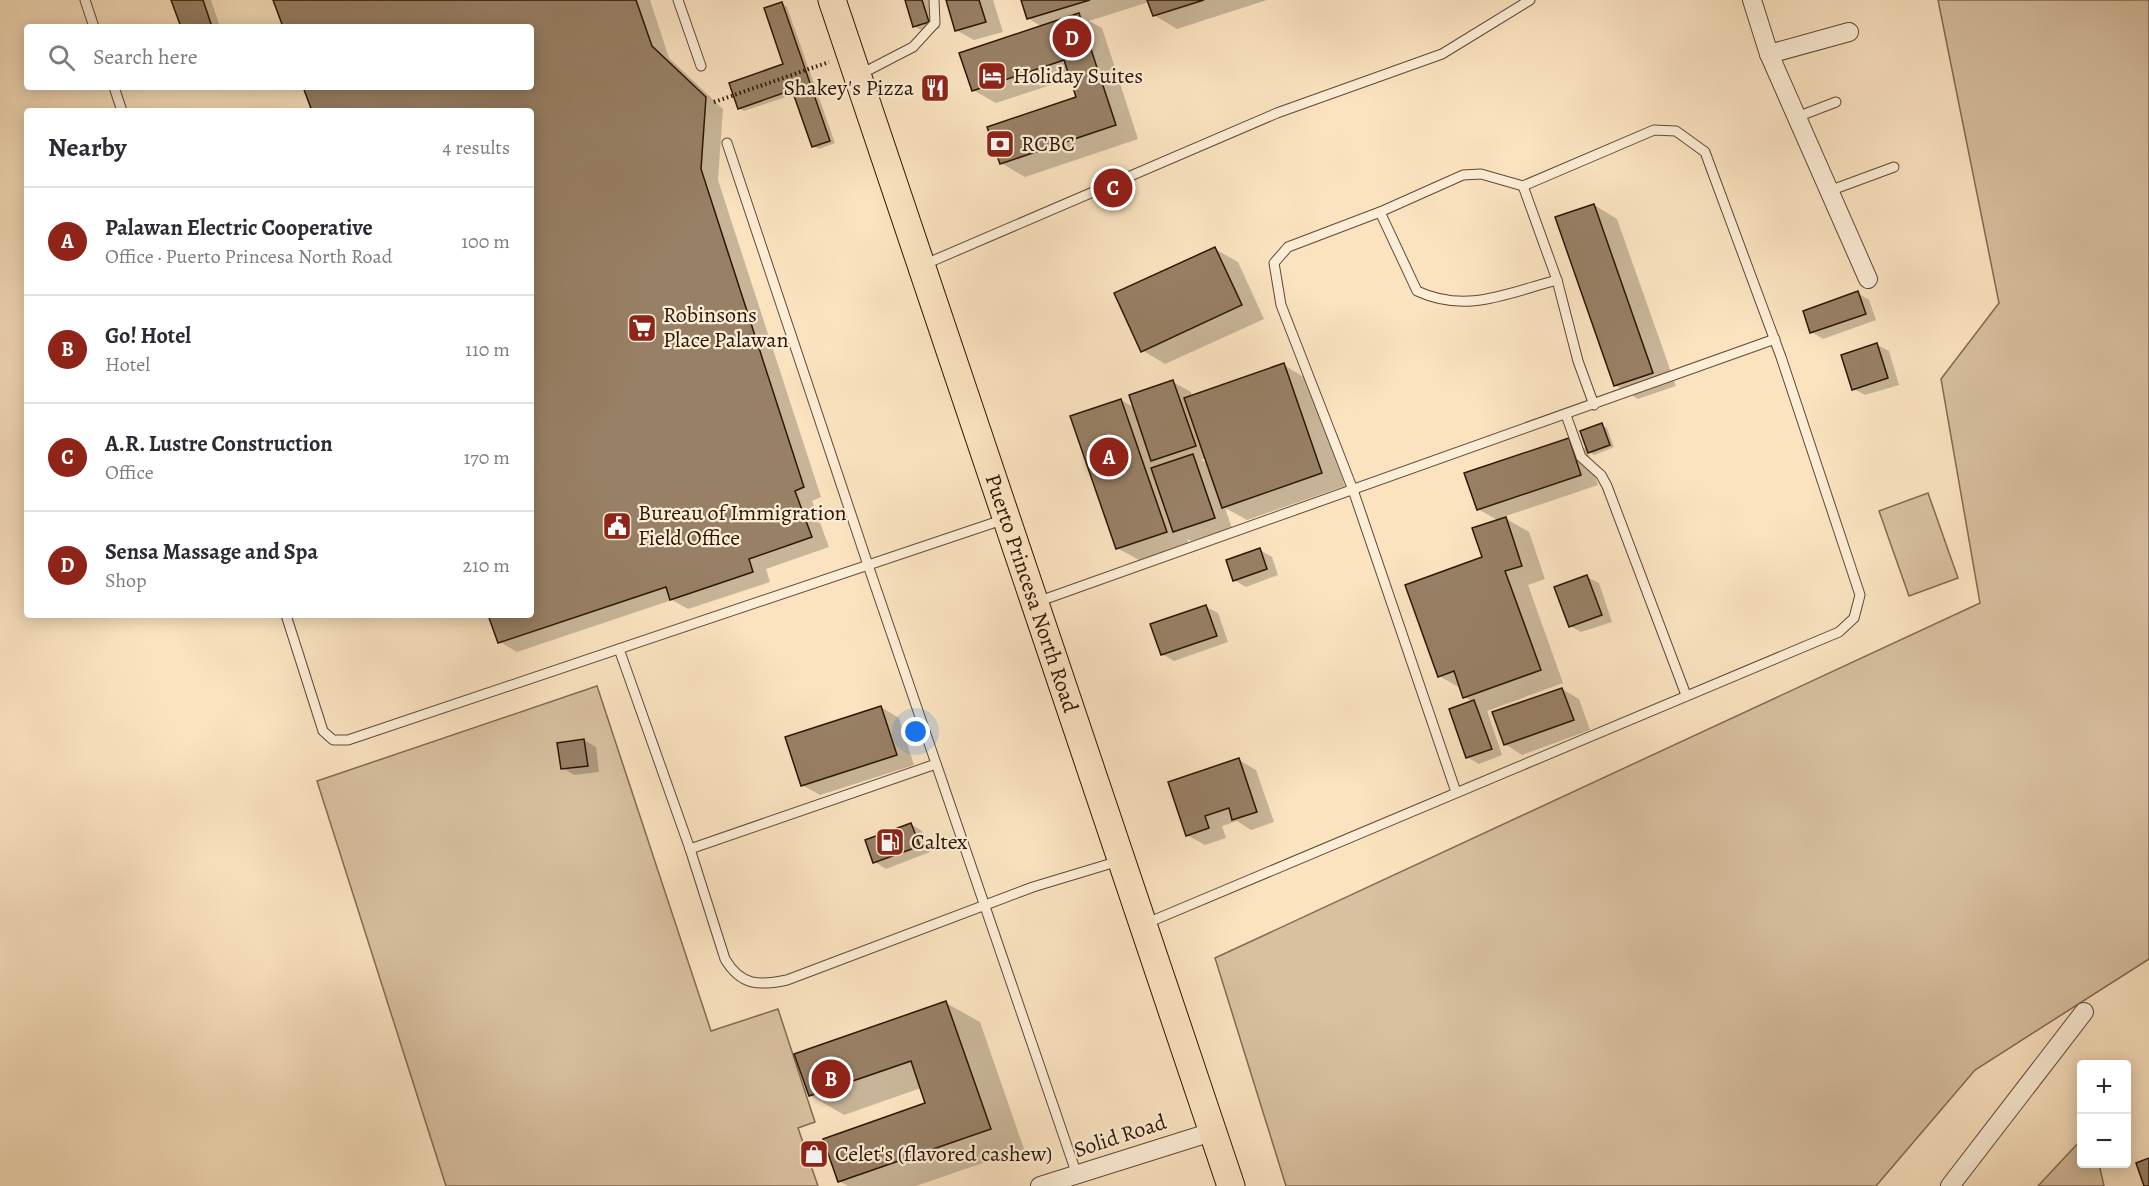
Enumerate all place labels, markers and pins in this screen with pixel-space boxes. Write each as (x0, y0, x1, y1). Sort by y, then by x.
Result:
pin: D (1052, 15, 1092, 60)
hotel icon: Holiday Suites (976, 60, 1008, 92)
place label: Holiday Suites (1013, 61, 1143, 91)
restaurant icon: Shakey's Pizza (919, 72, 951, 104)
place label: Shakey's Pizza (783, 73, 915, 103)
bank icon: RCBC (984, 128, 1016, 160)
place label: RCBC (1021, 129, 1075, 159)
pin: C (1094, 166, 1132, 210)
place label: Robinsons Place Palawan (663, 300, 789, 355)
supermarket icon: Robinsons Place Palawan (626, 312, 658, 344)
pin: A (1090, 434, 1128, 480)
place label: Bureau of Immigration Field Office (638, 498, 847, 553)
public building icon: Bureau of Immigration Field Office (601, 510, 633, 542)
fuel station icon: Caltex (874, 826, 906, 858)
place label: Caltex (911, 827, 968, 857)
pin: B (812, 1056, 850, 1102)
shop icon: Celet's (flavored cashew) (798, 1138, 830, 1170)
place label: Celet's (flavored cashew) (835, 1139, 1052, 1169)

